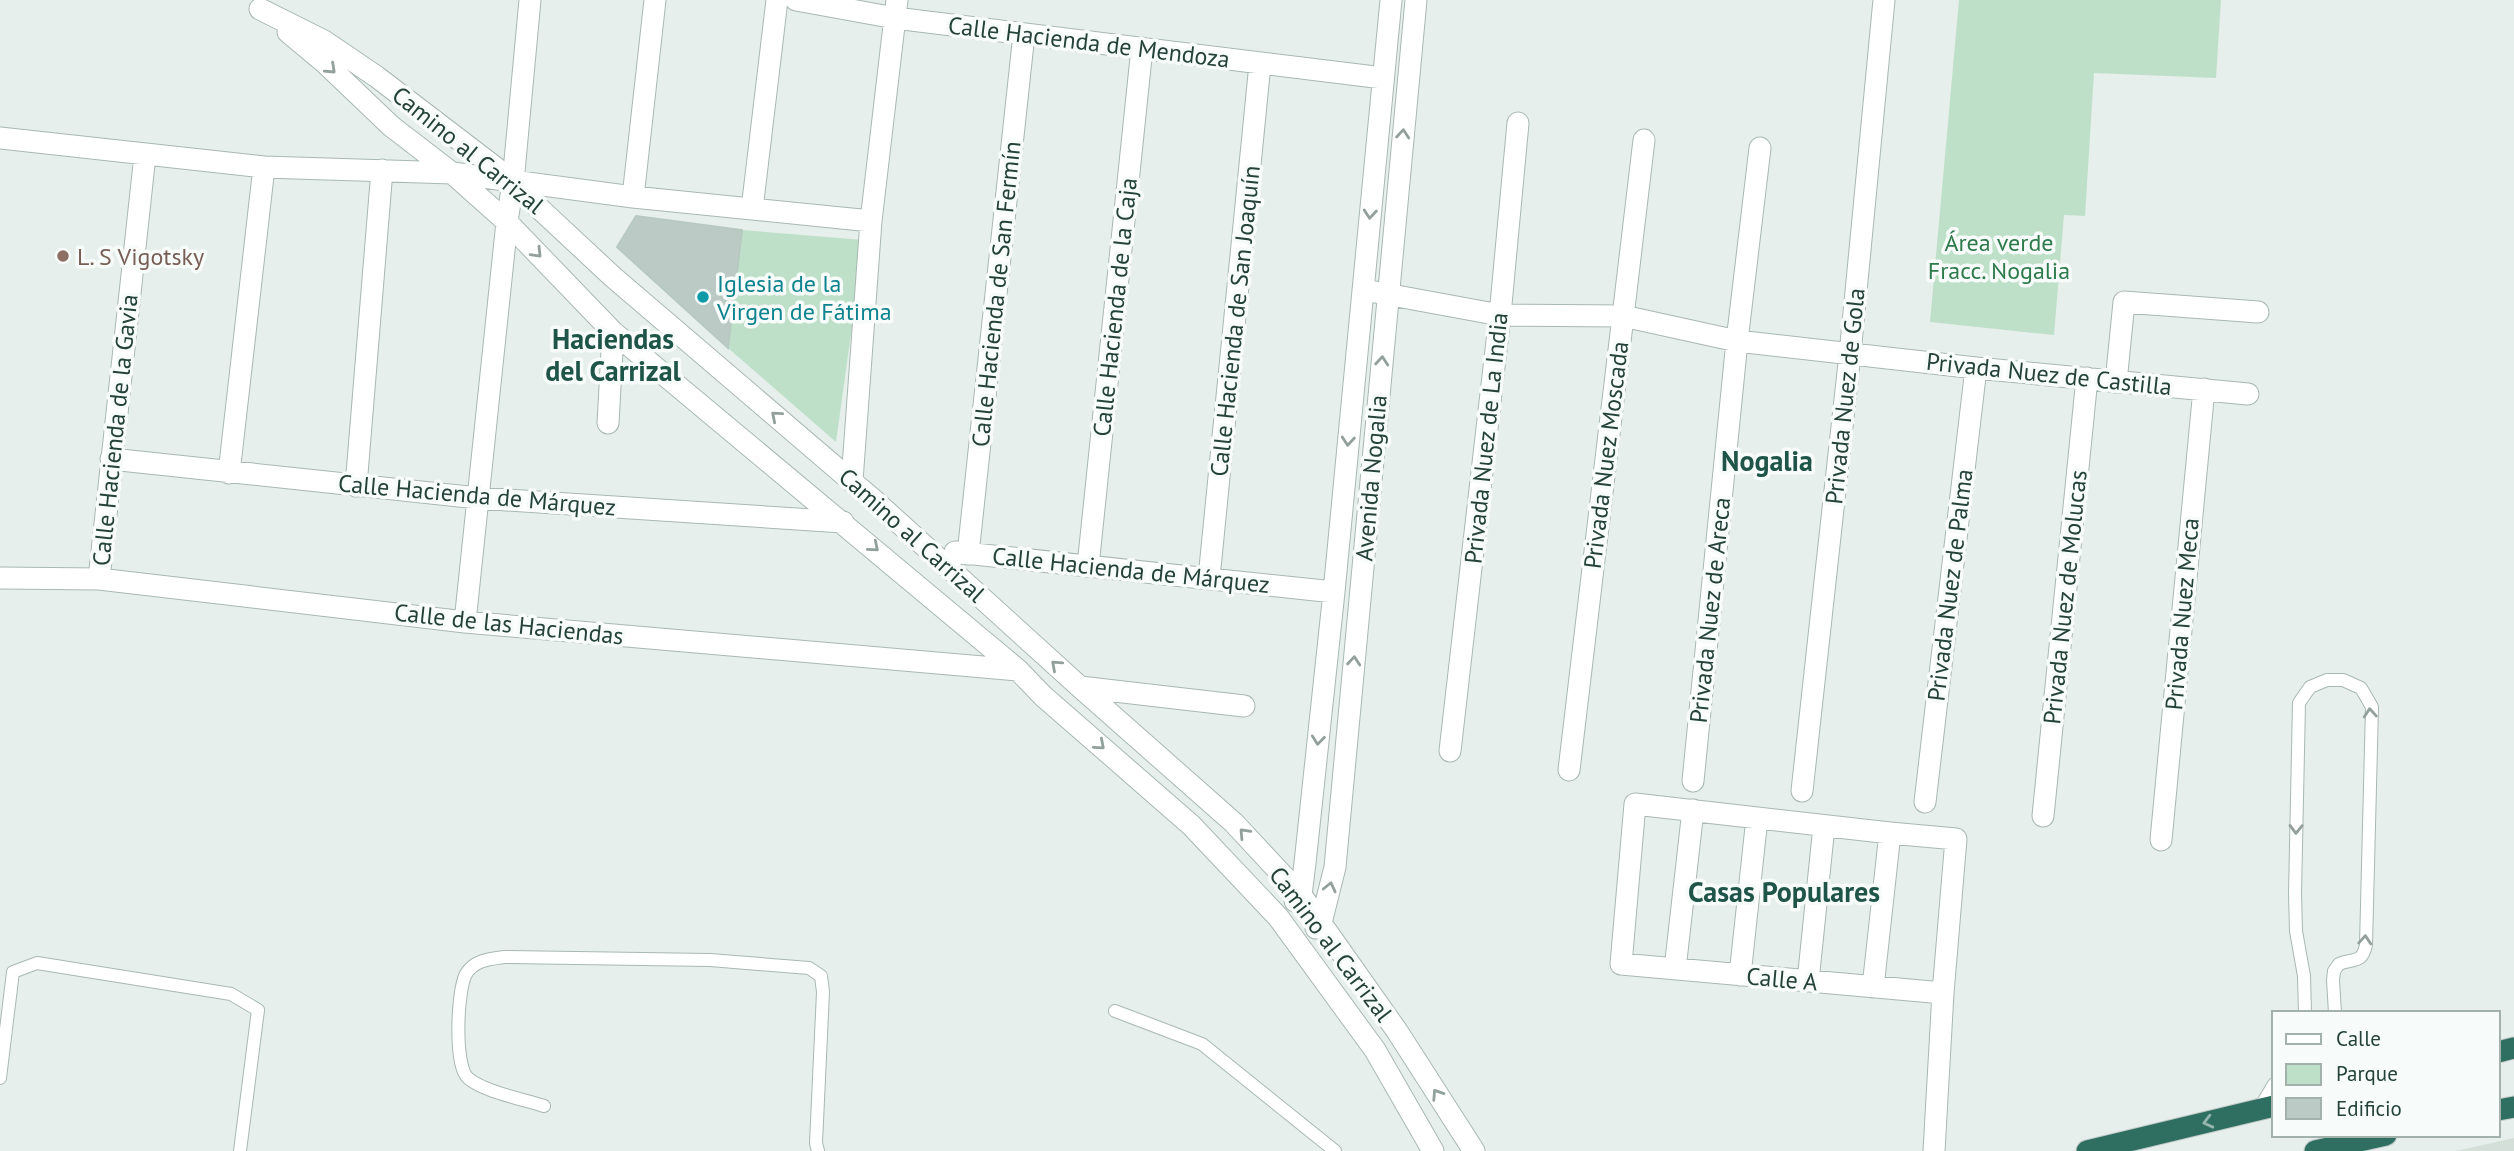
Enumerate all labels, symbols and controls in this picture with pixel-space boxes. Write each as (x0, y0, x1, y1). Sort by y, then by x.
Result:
street label: Calle Hacienda de Mendoza (946, 9, 1232, 75)
one-way arrow (323, 61, 336, 73)
street label: Camino al Carrizal (386, 79, 550, 221)
one-way arrow (1395, 129, 1410, 140)
street label: Calle Hacienda de San Fermín (965, 140, 1027, 448)
street label: Calle Hacienda de San Joaquín (1203, 164, 1267, 478)
street label: Calle Hacienda de la Caja (1086, 176, 1144, 438)
one-way arrow (1363, 209, 1378, 220)
park label: Área verde Fracc. Nogalia (1928, 227, 2070, 286)
place label: L. S Vigotsky (77, 241, 204, 272)
one-way arrow (528, 245, 541, 258)
marker: L. S Vigotsky (55, 248, 71, 264)
place label: Iglesia de la Virgen de Fátima (716, 268, 892, 327)
street label: Privada Nuez de Gola (1818, 286, 1872, 506)
marker: Iglesia de la Virgen de Fátima (695, 289, 711, 305)
street label: Calle Hacienda de la Gavia (85, 293, 145, 567)
street label: Privada Nuez de La India (1457, 311, 1515, 565)
district label: Haciendas del Carrizal (545, 320, 682, 389)
street label: Privada Nuez Moscada (1577, 340, 1635, 570)
street label: Privada Nuez de Castilla (1925, 346, 2173, 402)
one-way arrow (1374, 355, 1389, 366)
street label: Avenida Nogalia (1348, 394, 1394, 562)
one-way arrow (772, 412, 785, 424)
one-way arrow (1341, 435, 1356, 446)
district label: Nogalia (1721, 442, 1813, 479)
street label: Camino al Carrizal (832, 461, 992, 609)
street label: Calle Hacienda de Márquez (337, 467, 617, 523)
street label: Privada Nuez de Palma (1920, 467, 1980, 703)
street label: Privada Nuez de Molucas (2036, 468, 2094, 726)
street label: Privada Nuez de Areca (1683, 496, 1737, 724)
street label: Privada Nuez Meca (2158, 517, 2206, 711)
one-way arrow (866, 539, 878, 552)
street label: Calle Hacienda de Márquez (991, 540, 1271, 600)
street label: Calle de las Haciendas (393, 597, 625, 651)
one-way arrow (1346, 655, 1361, 666)
one-way arrow (1051, 661, 1064, 673)
one-way arrow (2363, 707, 2378, 718)
one-way arrow (1311, 735, 1326, 746)
one-way arrow (1092, 737, 1105, 750)
one-way arrow (2289, 824, 2304, 835)
one-way arrow (1239, 828, 1252, 841)
street label: Camino al Carrizal (1263, 860, 1399, 1028)
district label: Casas Populares (1688, 873, 1880, 910)
one-way arrow (1322, 881, 1336, 893)
one-way arrow (2357, 934, 2372, 945)
street label: Calle A (1745, 960, 1819, 998)
legend (2272, 1011, 2500, 1137)
text: Calle (2336, 1025, 2381, 1052)
text: Parque (2336, 1060, 2398, 1087)
one-way arrow (1433, 1088, 1446, 1101)
text: Edificio (2336, 1095, 2402, 1122)
one-way arrow (2202, 1114, 2214, 1128)

